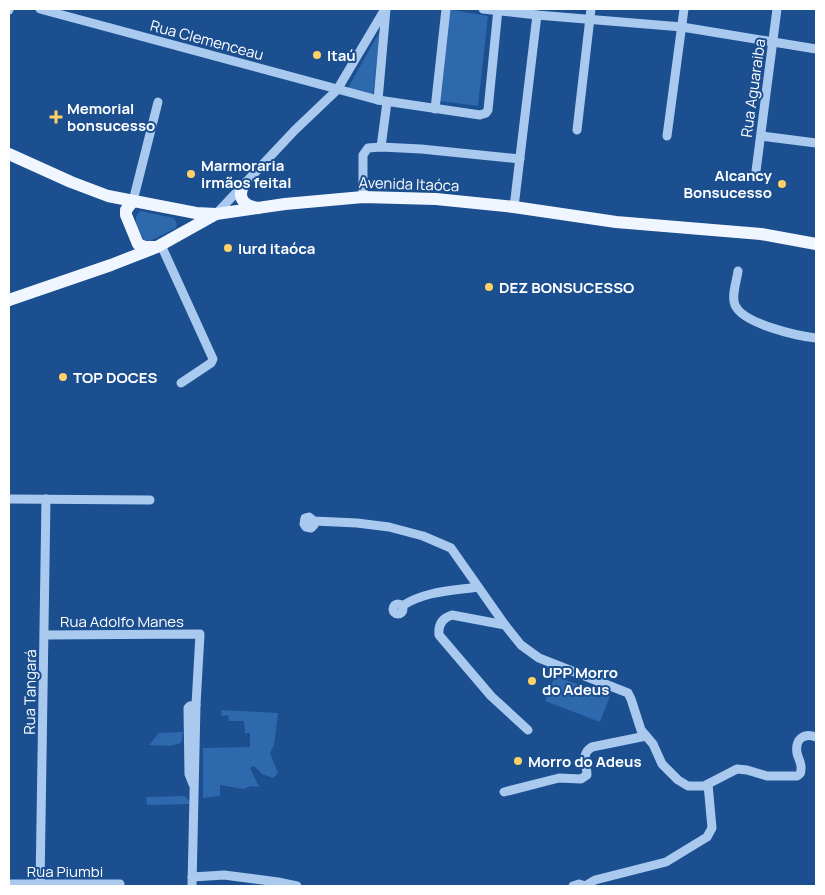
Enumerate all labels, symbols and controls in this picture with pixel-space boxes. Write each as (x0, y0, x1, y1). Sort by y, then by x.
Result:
street label: Rua Clemenceau (148, 15, 266, 65)
street label: Rua Aguaraiba (736, 37, 770, 139)
place label: Itaú (327, 45, 356, 66)
marker: Itaú (311, 49, 323, 61)
place label: Memorial bonsucesso (67, 98, 155, 136)
marker: Memorial bonsucesso (49, 110, 63, 124)
place label: Marmoraria irmãos feital (201, 155, 291, 193)
place label: Alcancy Bonsucesso (683, 165, 773, 203)
marker: Marmoraria irmãos feital (185, 168, 197, 180)
street label: Avenida Itaóca (358, 172, 460, 196)
marker: Alcancy Bonsucesso (776, 178, 788, 190)
place label: Iurd itaóca (238, 238, 315, 259)
marker: Iurd itaóca (222, 242, 234, 254)
place label: DEZ BONSUCESSO (499, 277, 634, 298)
marker: DEZ BONSUCESSO (483, 281, 495, 293)
place label: TOP DOCES (73, 367, 157, 388)
marker: TOP DOCES (57, 371, 69, 383)
street label: Rua Adolfo Manes (60, 611, 184, 632)
street label: Rua Tangará (19, 649, 41, 735)
place label: UPP Morro do Adeus (542, 662, 618, 700)
marker: UPP Morro do Adeus (526, 675, 538, 687)
place label: Morro do Adeus (528, 751, 642, 772)
marker: Morro do Adeus (512, 755, 524, 767)
street label: Rua Piumbi (27, 861, 103, 882)

